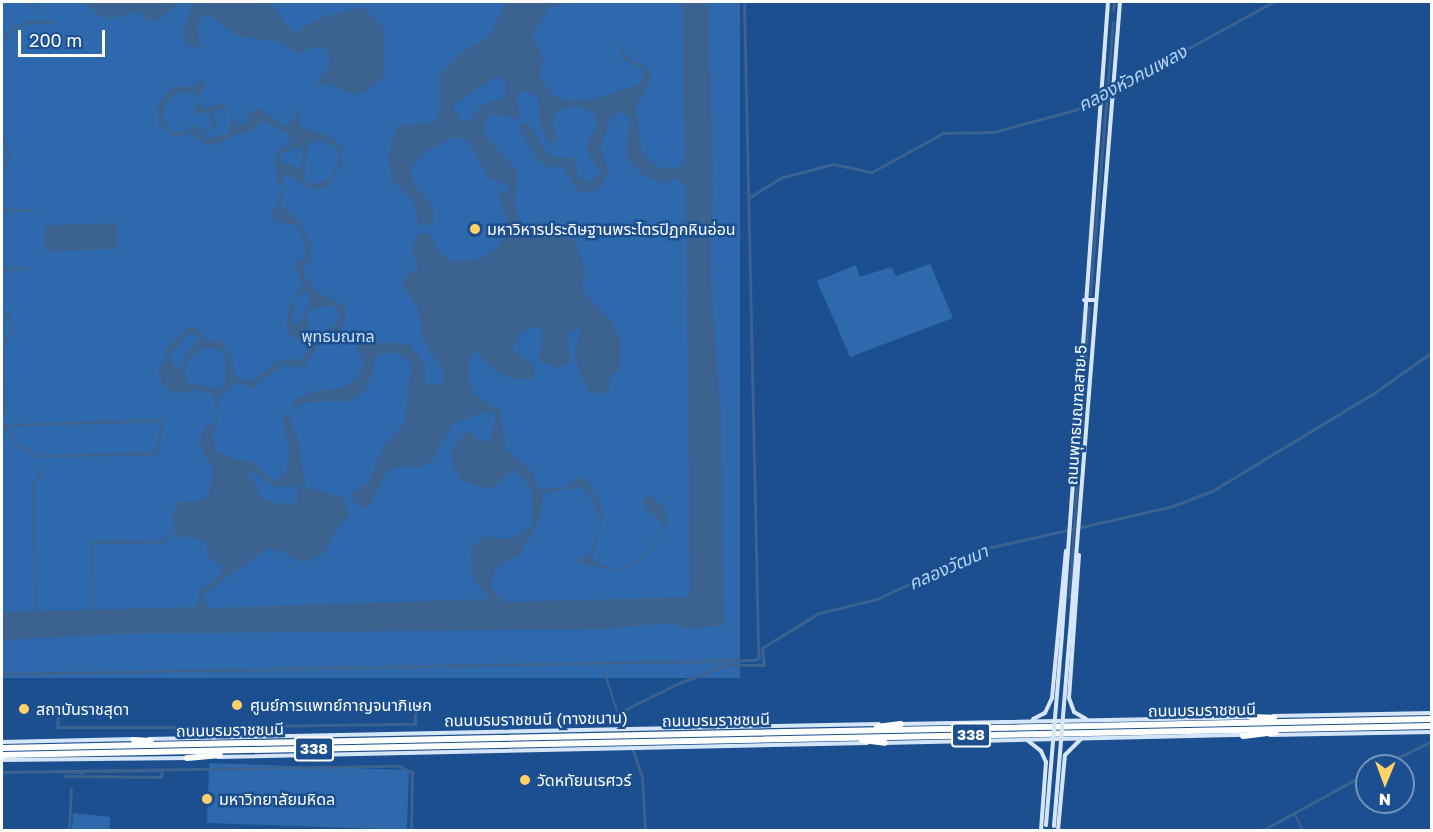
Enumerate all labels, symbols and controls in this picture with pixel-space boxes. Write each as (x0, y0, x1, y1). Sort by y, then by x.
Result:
scale bar (21, 18, 108, 56)
text: 200 m (29, 29, 82, 51)
water label: คลองหัวคนเพลง (1074, 40, 1190, 116)
place label: มหาวิหารประดิษฐานพระไตรปิฏกหินอ่อน (487, 219, 736, 239)
marker: มหาวิหารประดิษฐานพระไตรปิฏกหินอ่อน (468, 222, 482, 236)
park label: พุทธมณฑล (301, 326, 375, 346)
street label: ถนนพุทธมณฑลสาย 5 (1062, 344, 1090, 486)
water label: คลองวัฒนา (905, 540, 991, 594)
place label: ศูนย์การแพทย์กาญจนาภิเษก (250, 695, 432, 715)
marker: ศูนย์การแพทย์กาญจนาภิเษก (228, 696, 246, 714)
place label: สถาบันราชสุดา (36, 699, 129, 719)
street label: ถนนบรมราชชนนี (1148, 699, 1256, 721)
marker: สถาบันราชสุดา (17, 702, 31, 716)
street label: ถนนบรมราชชนนี (ทางขนาน) (444, 708, 628, 730)
street label: ถนนบรมราชชนนี (662, 709, 770, 731)
street label: ถนนบรมราชชนนี (176, 719, 284, 741)
road number: 338 (950, 723, 992, 747)
road number: 338 (293, 737, 335, 761)
north arrow (1355, 754, 1415, 814)
place label: วัดหทัยนเรศวร์ (537, 770, 631, 790)
marker: วัดหทัยนเรศวร์ (518, 773, 532, 787)
place label: มหาวิทยาลัยมหิดล (219, 789, 335, 809)
text: N (1378, 790, 1391, 810)
marker: มหาวิทยาลัยมหิดล (200, 792, 214, 806)

